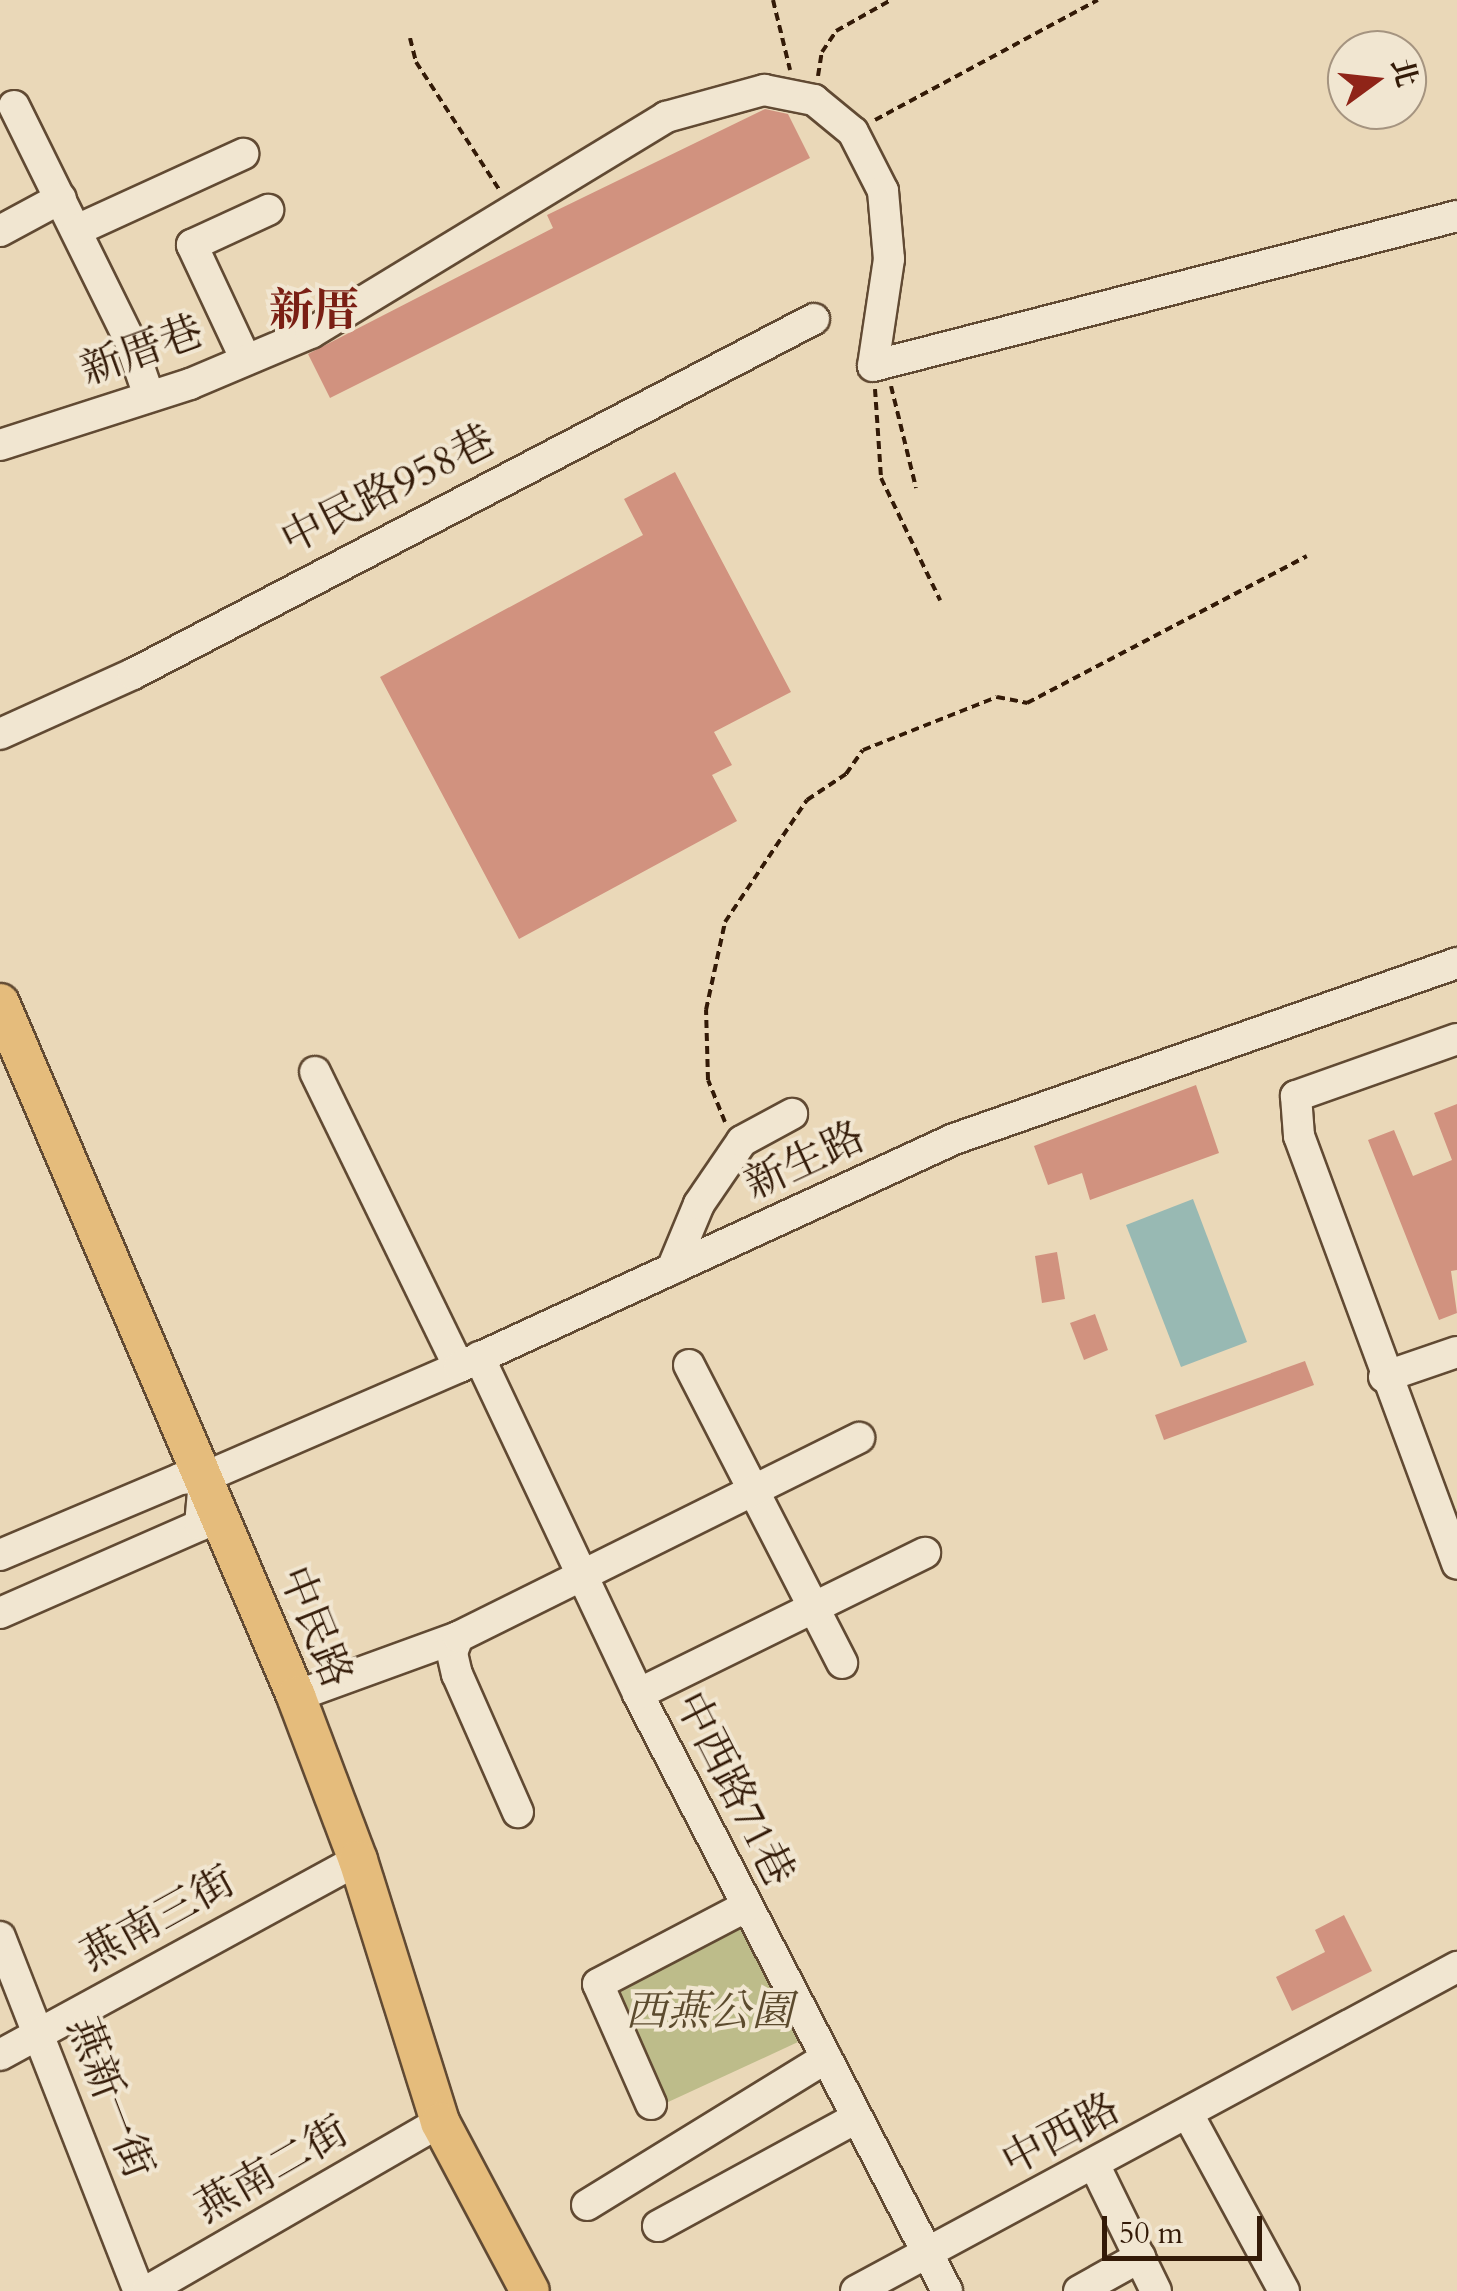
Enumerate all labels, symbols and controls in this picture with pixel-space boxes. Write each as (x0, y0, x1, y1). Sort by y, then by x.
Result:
north arrow (1327, 30, 1427, 130)
text: 北 (1382, 54, 1426, 91)
district label: 新厝 (269, 284, 359, 338)
street label: 新厝巷 (74, 306, 210, 396)
street label: 中民路958巷 (273, 415, 503, 565)
street label: 新生路 (737, 1112, 873, 1210)
street label: 中民路 (268, 1559, 362, 1695)
street label: 中西路71巷 (664, 1684, 804, 1894)
street label: 燕南三街 (72, 1856, 244, 1982)
park label: 西燕公園 (625, 1987, 793, 2037)
street label: 燕新一街 (56, 2011, 164, 2185)
street label: 中西路 (994, 2083, 1128, 2187)
street label: 燕南二街 (187, 2106, 357, 2234)
scale bar (1107, 2196, 1267, 2258)
text: 50 m (1119, 2213, 1183, 2254)

